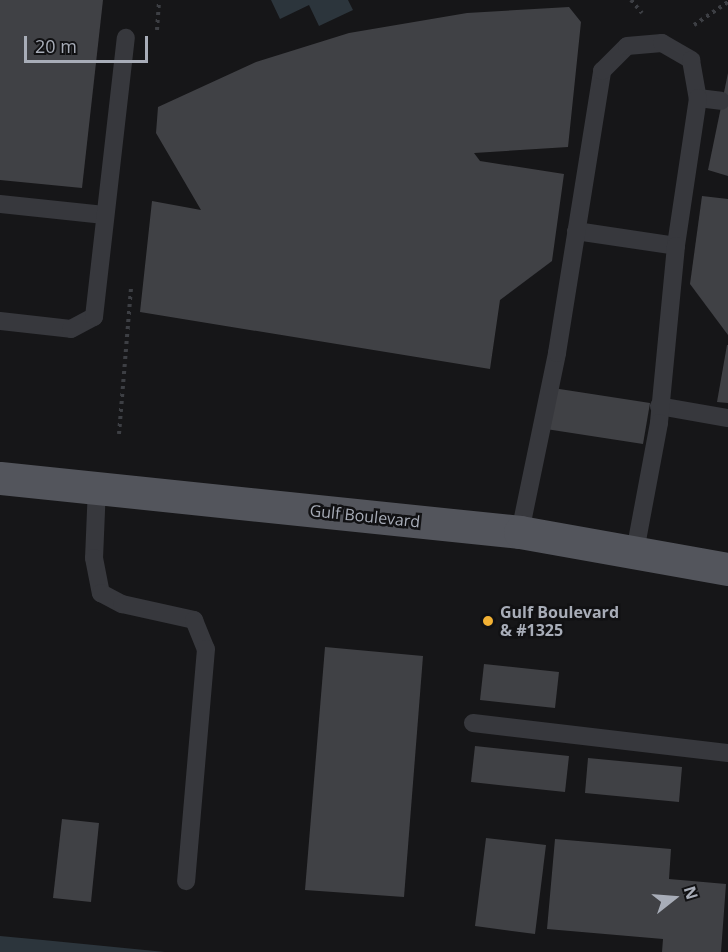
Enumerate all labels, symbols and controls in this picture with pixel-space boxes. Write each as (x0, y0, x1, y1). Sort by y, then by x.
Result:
scale bar (27, 24, 152, 62)
text: 20 m (35, 34, 77, 58)
street label: Gulf Boulevard (309, 501, 421, 531)
place label: Gulf Boulevard & #1325 (500, 602, 619, 640)
marker: Gulf Boulevard & #1325 (481, 614, 495, 628)
north arrow (644, 868, 704, 928)
text: N (679, 883, 704, 902)

